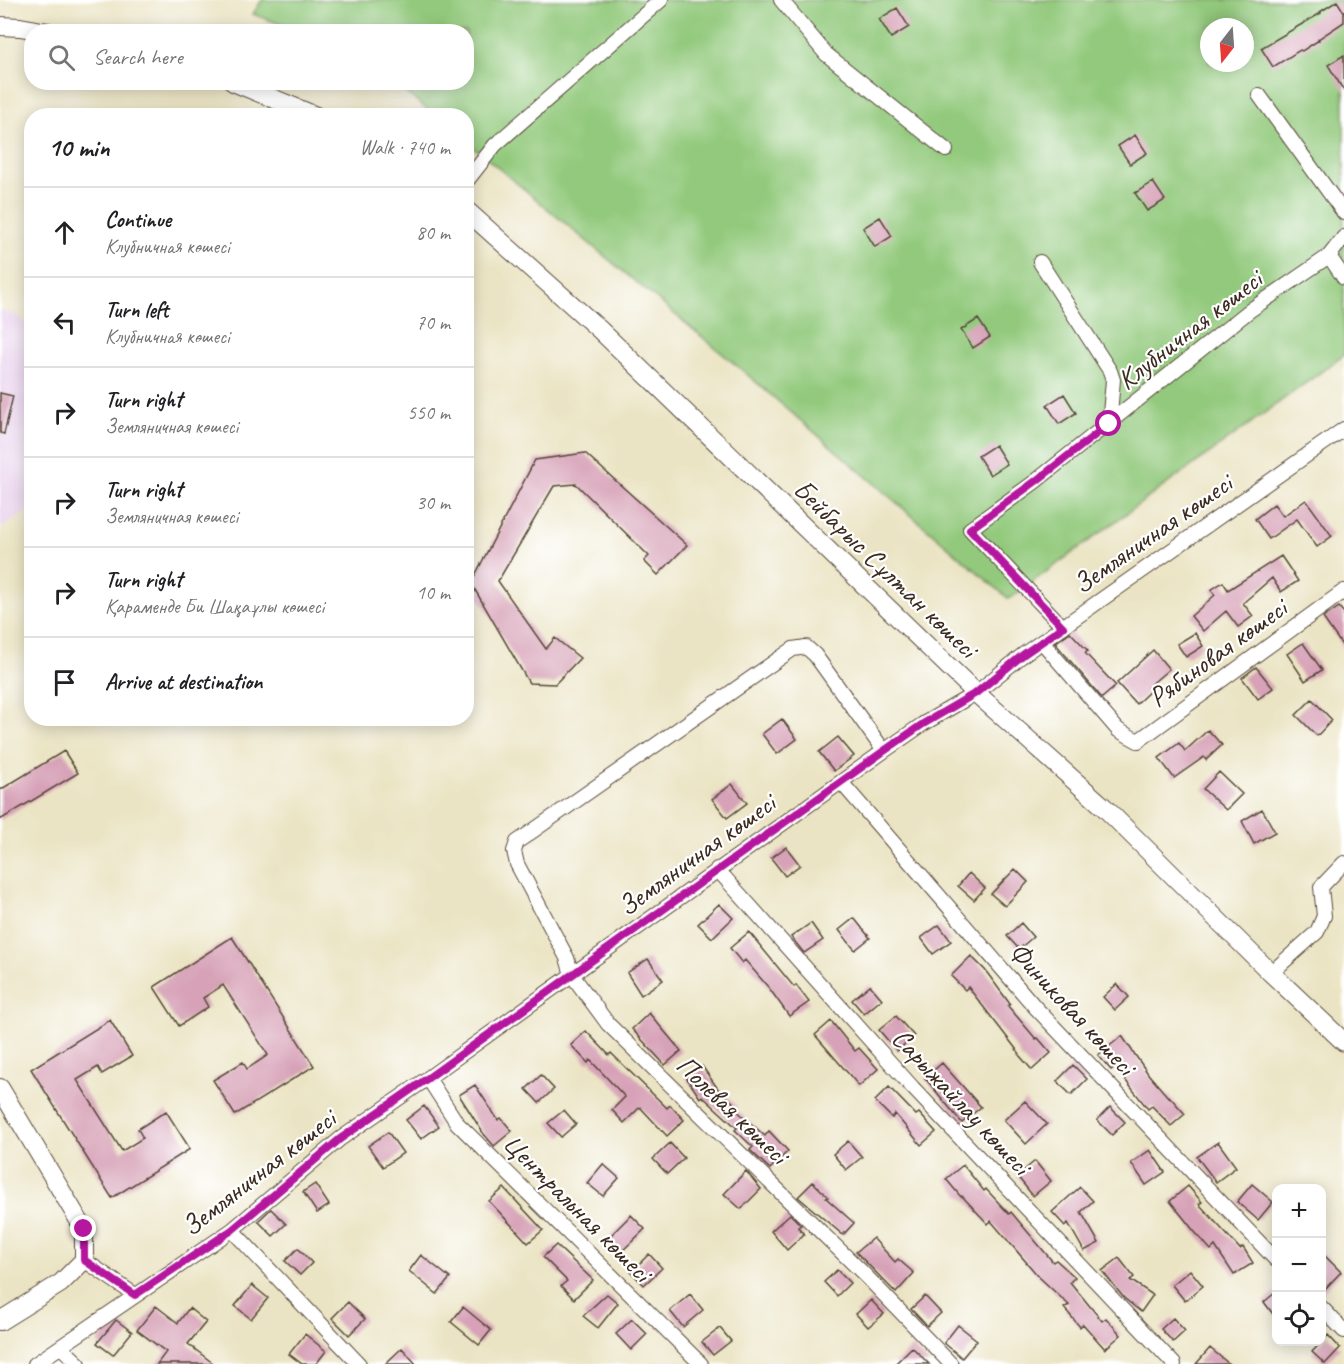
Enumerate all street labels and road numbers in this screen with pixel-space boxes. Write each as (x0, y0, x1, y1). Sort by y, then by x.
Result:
street label: Клубничная көшесі (1110, 260, 1272, 397)
street label: Земляничная көшесі (1066, 463, 1242, 601)
street label: Бейбарыс Сұлтан көшесі (786, 472, 988, 668)
street label: Рябиновая көшесі (1141, 588, 1296, 714)
street label: Земляничная көшесі (611, 783, 785, 923)
street label: Финиковая көшесі (1002, 934, 1146, 1085)
street label: Сарыжайлау көшесі (885, 1021, 1041, 1185)
street label: Полевая көшесі (669, 1047, 799, 1174)
street label: Земляничная көшесі (174, 1099, 346, 1244)
street label: Центральная көшесі (496, 1126, 662, 1292)

